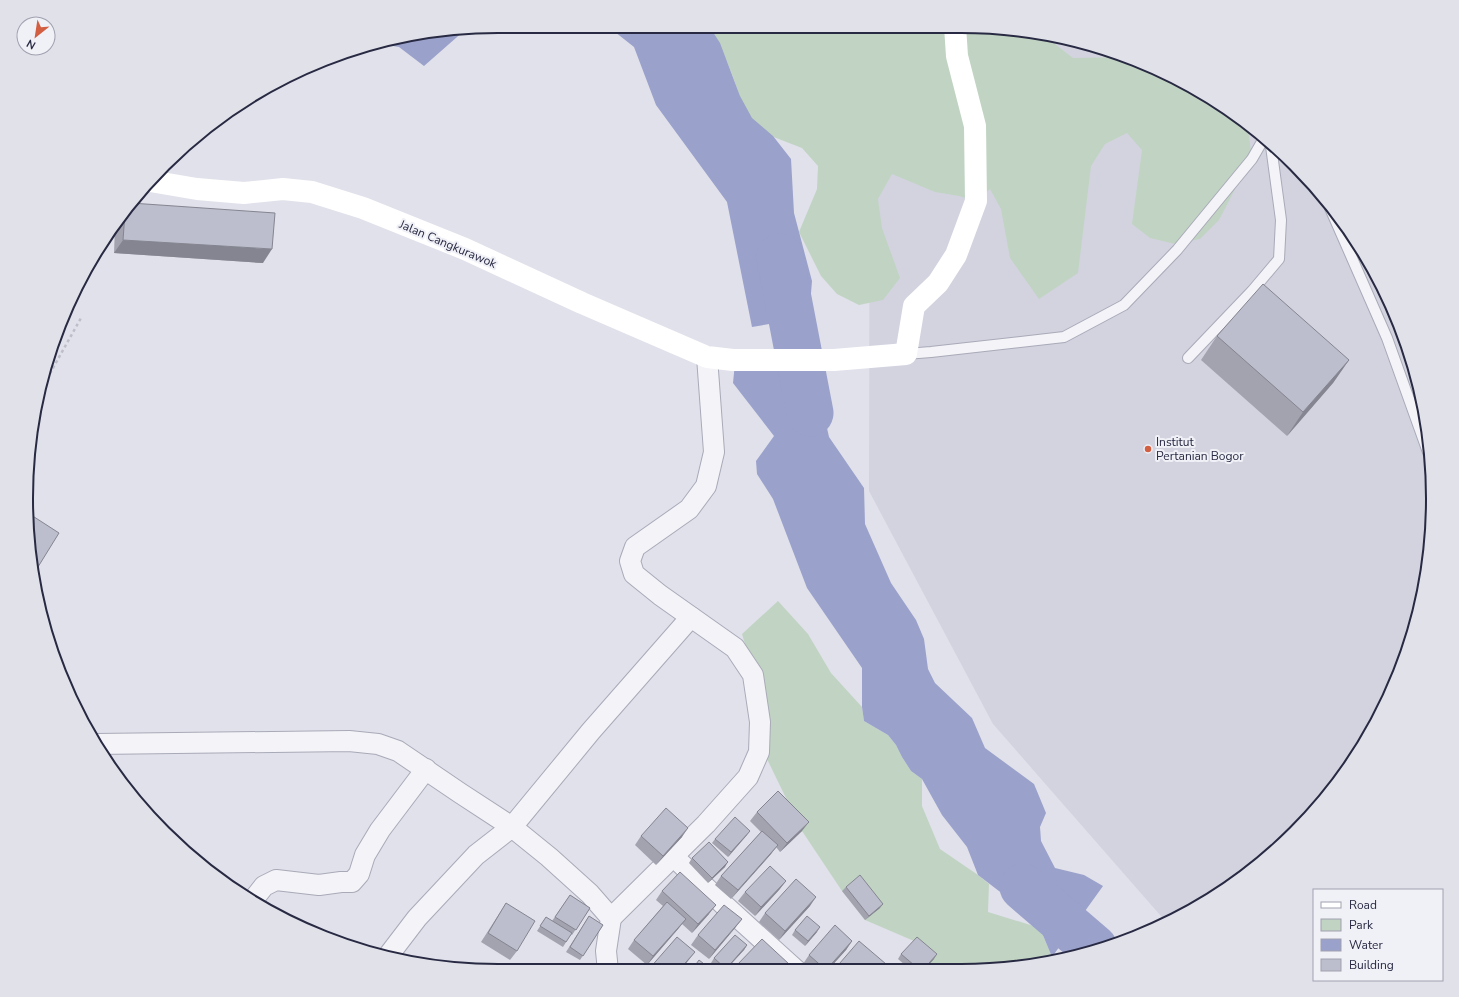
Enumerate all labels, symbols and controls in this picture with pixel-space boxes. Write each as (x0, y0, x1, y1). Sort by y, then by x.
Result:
north arrow (16, 16, 56, 56)
text: N (24, 36, 39, 53)
street label: Jalan Cangkurawok (396, 216, 500, 272)
place label: Institut Pertanian Bogor (1156, 434, 1244, 464)
marker: Institut Pertanian Bogor (1143, 444, 1153, 454)
legend (1313, 889, 1443, 981)
text: Road (1349, 897, 1377, 913)
text: Park (1349, 917, 1374, 933)
text: Water (1349, 937, 1383, 953)
text: Building (1349, 957, 1394, 973)

